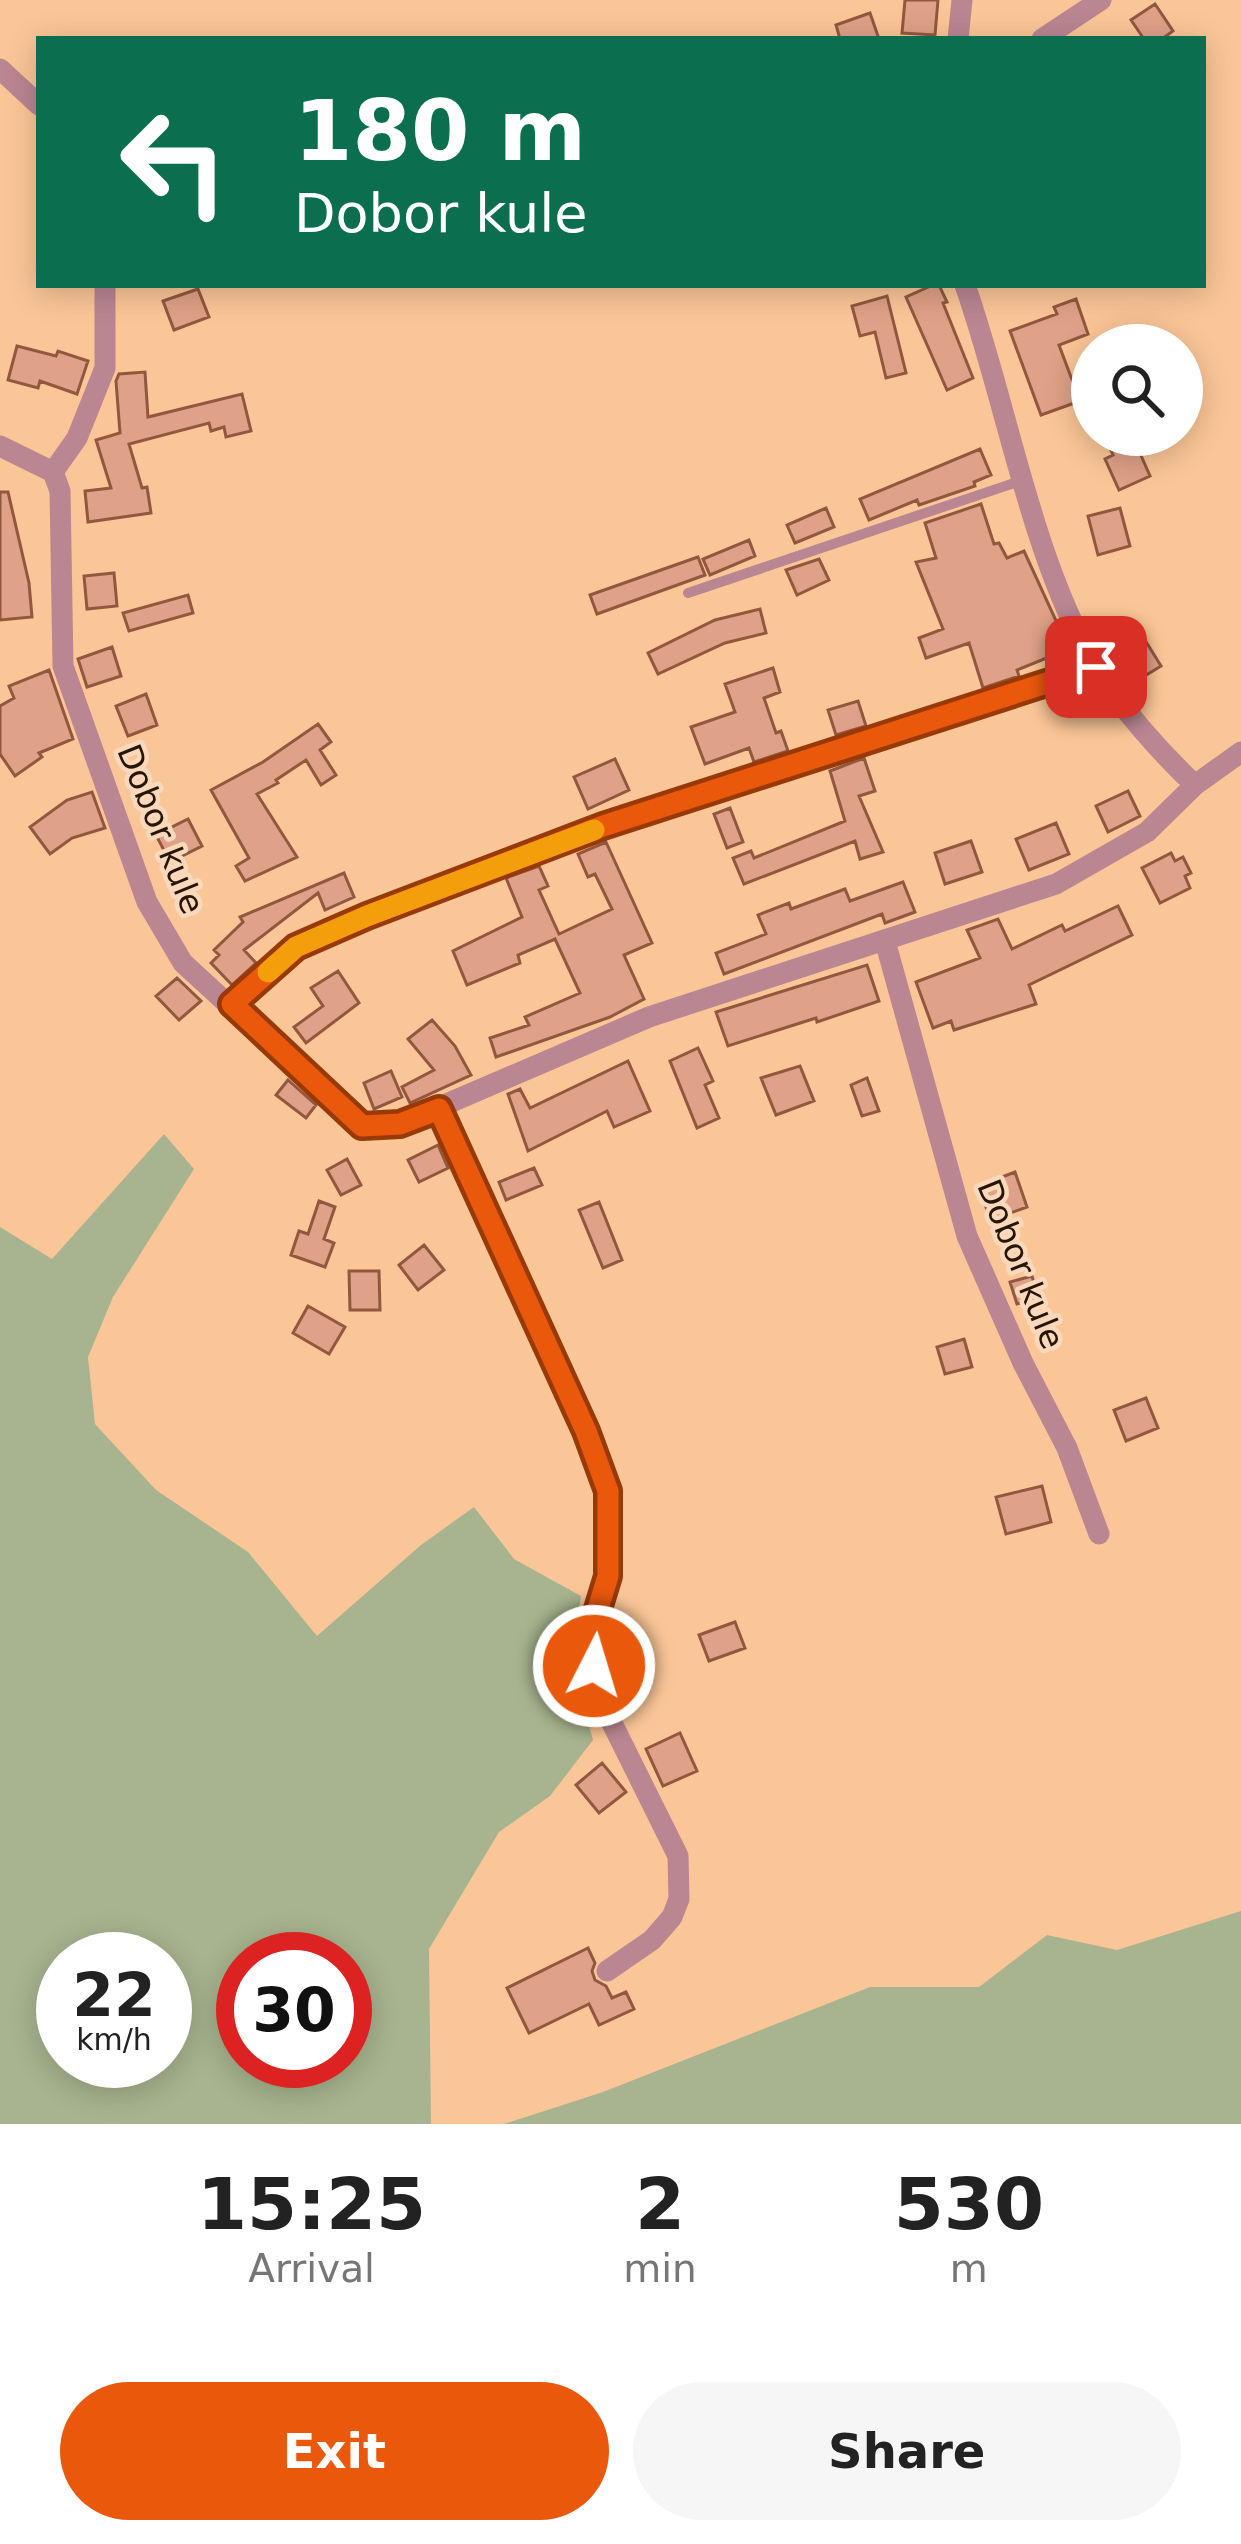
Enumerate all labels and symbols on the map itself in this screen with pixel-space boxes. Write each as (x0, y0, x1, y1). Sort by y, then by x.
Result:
pin (1045, 616, 1147, 718)
street label: Dobor kule (109, 739, 213, 919)
street label: Dobor kule (969, 1174, 1073, 1354)
position arrow (531, 1603, 657, 1729)
speed limit sign: 30 (216, 1932, 372, 2088)

